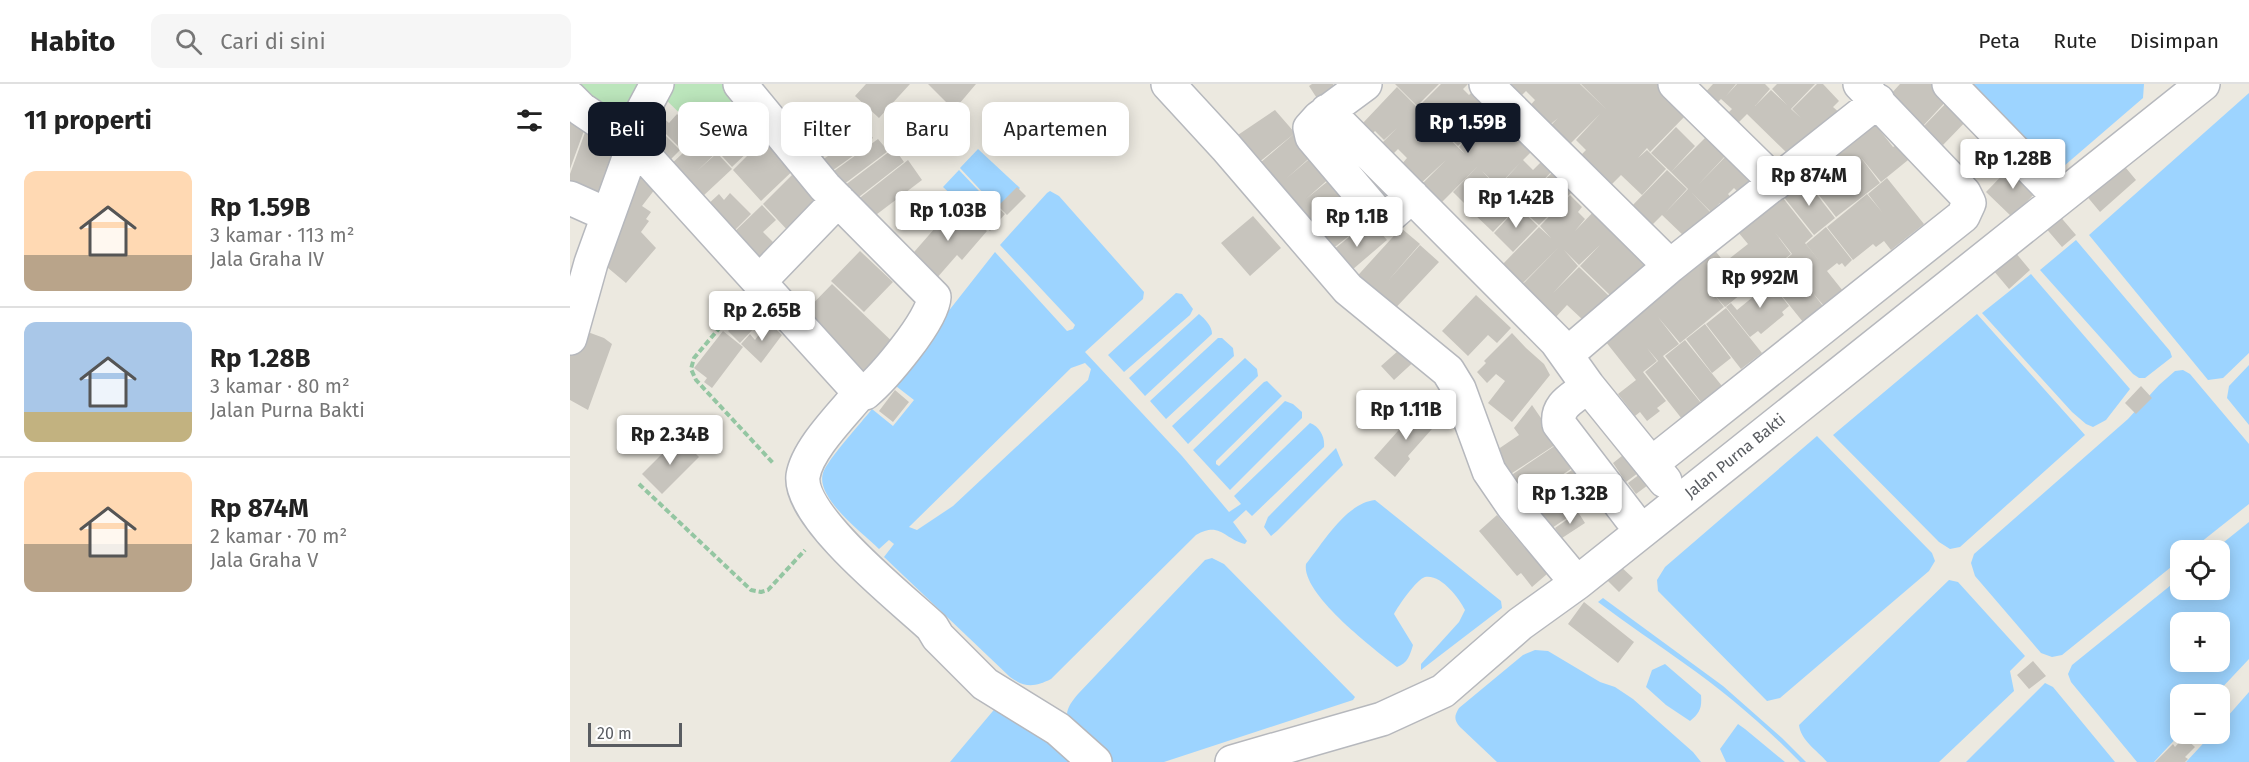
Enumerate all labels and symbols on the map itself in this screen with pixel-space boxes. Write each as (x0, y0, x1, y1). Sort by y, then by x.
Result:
pin: Rp 1.59B (1406, 103, 1530, 154)
pin: Rp 1.28B (1951, 139, 2075, 190)
pin: Rp 874M (1754, 156, 1864, 207)
pin: Rp 1.42B (1454, 178, 1578, 229)
pin: Rp 1.03B (886, 191, 1010, 242)
pin: Rp 1.1B (1302, 197, 1412, 248)
pin: Rp 992M (1705, 258, 1815, 309)
pin: Rp 2.65B (700, 291, 824, 342)
pin: Rp 1.11B (1344, 390, 1468, 441)
street label: Jalan Purna Bakti (1681, 410, 1789, 502)
pin: Rp 2.34B (608, 415, 732, 466)
pin: Rp 1.32B (1508, 474, 1632, 525)
scale bar (588, 720, 682, 748)

